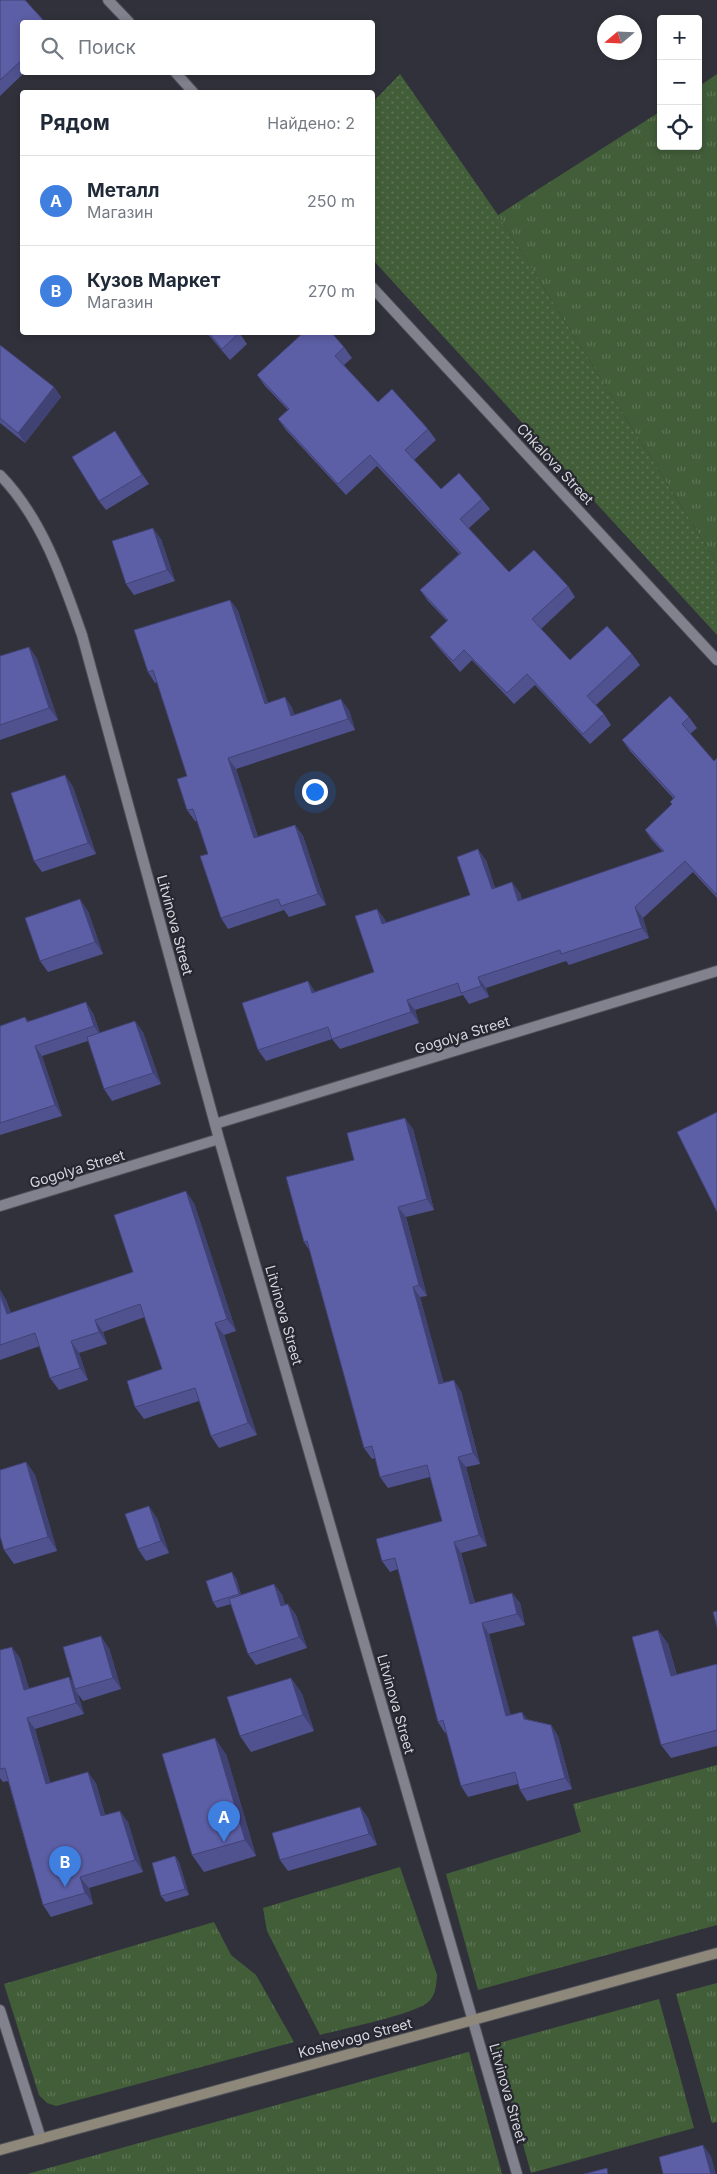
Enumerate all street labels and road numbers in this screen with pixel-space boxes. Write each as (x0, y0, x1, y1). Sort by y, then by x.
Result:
street label: Chkalova Street (513, 420, 598, 508)
street label: Litvinova Street (154, 873, 197, 977)
street label: Gogolya Street (412, 1012, 512, 1057)
street label: Gogolya Street (27, 1146, 127, 1191)
street label: Litvinova Street (262, 1263, 307, 1367)
street label: Litvinova Street (374, 1652, 419, 1756)
street label: Koshevogo Street (296, 2014, 414, 2061)
street label: Litvinova Street (486, 2041, 531, 2145)

